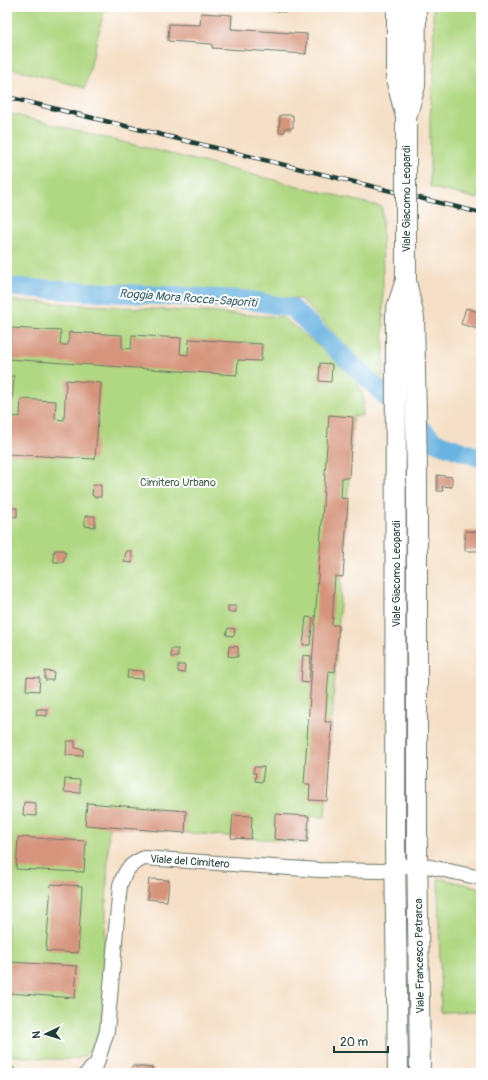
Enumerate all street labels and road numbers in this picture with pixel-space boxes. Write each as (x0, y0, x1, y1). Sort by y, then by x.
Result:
street label: Viale Giacomo Leopardi (400, 146, 413, 252)
street label: Viale Giacomo Leopardi (390, 521, 403, 627)
street label: Viale del Cimitero (150, 852, 230, 871)
street label: Viale Francesco Petrarca (412, 898, 427, 1014)

